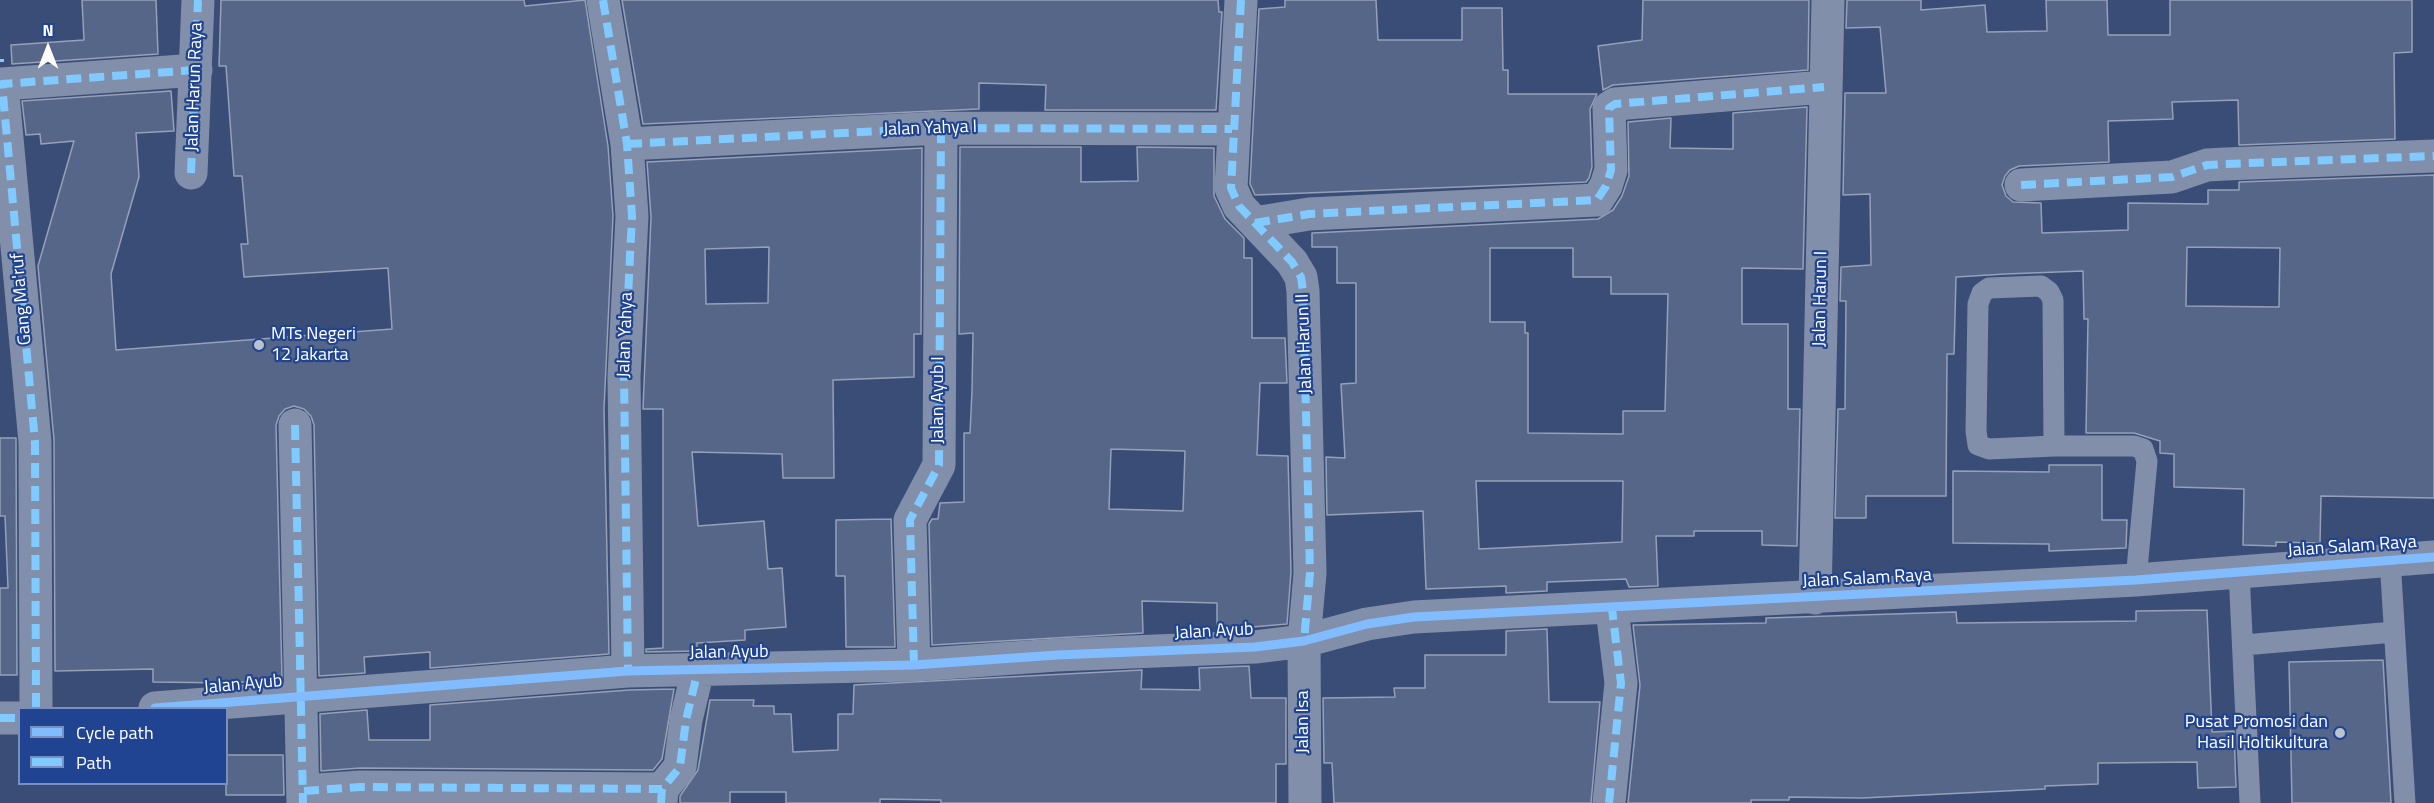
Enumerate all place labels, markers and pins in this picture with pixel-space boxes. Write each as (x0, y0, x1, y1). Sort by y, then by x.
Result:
place label: MTs Negeri 12 Jakarta (271, 324, 356, 366)
marker: MTs Negeri 12 Jakarta (252, 338, 266, 352)
place label: Pusat Promosi dan Hasil Holtikultura (2185, 712, 2328, 754)
marker: Pusat Promosi dan Hasil Holtikultura (2333, 726, 2347, 740)

